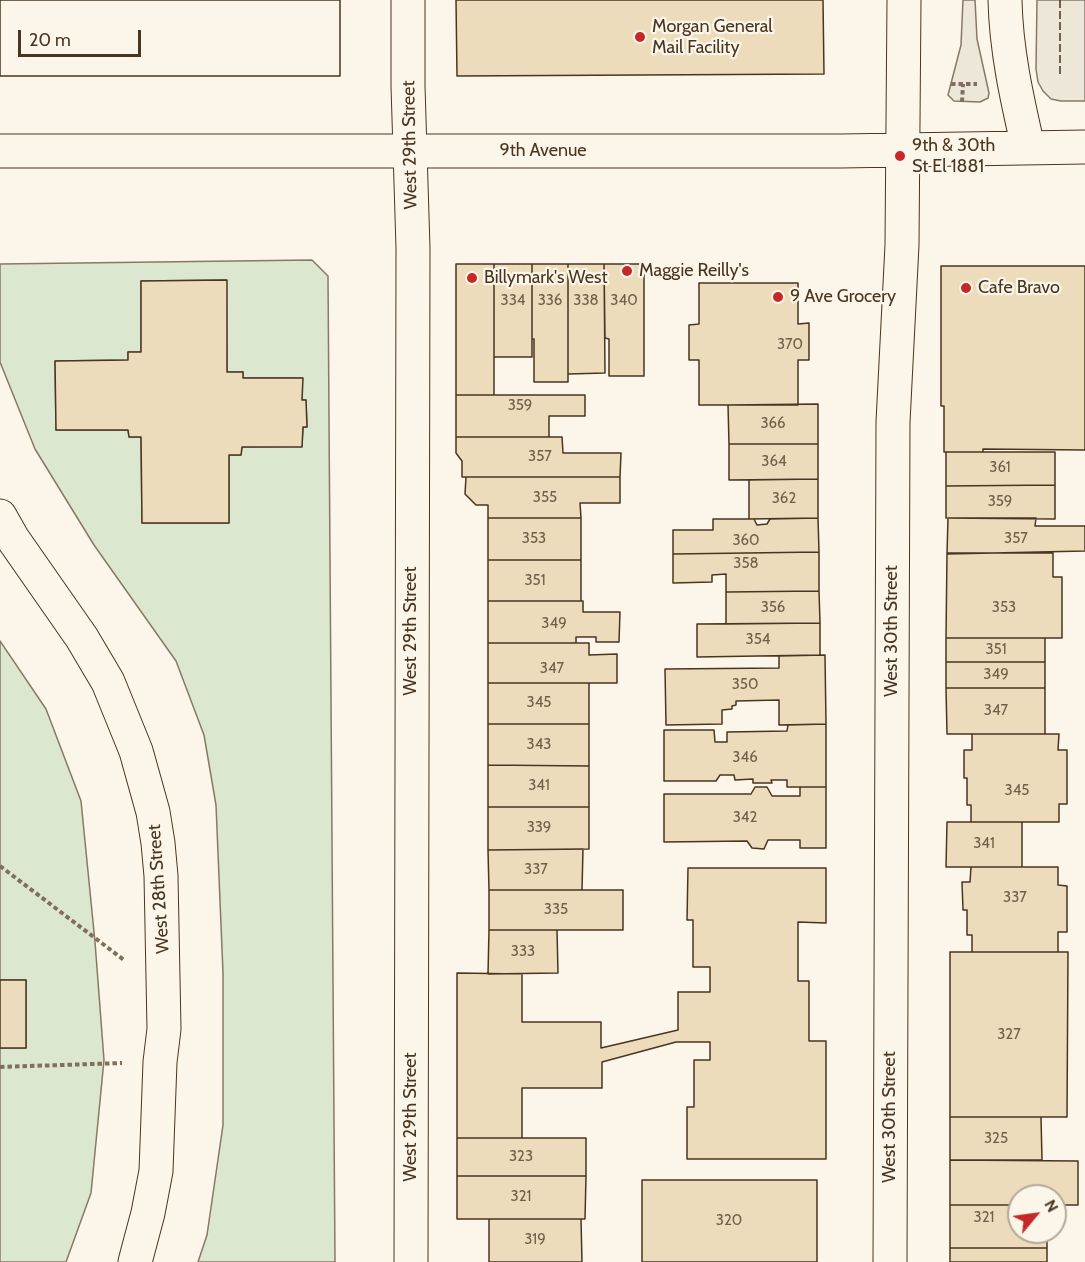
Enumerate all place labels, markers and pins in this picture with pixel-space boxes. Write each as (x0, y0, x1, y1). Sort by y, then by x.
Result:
place label: Morgan General Mail Facility (652, 16, 773, 58)
marker: Morgan General Mail Facility (633, 30, 647, 44)
place label: 9th & 30th St El 1881 (912, 135, 995, 178)
marker: 9th & 30th St El 1881 (893, 149, 907, 163)
place label: Maggie Reilly's (639, 260, 749, 282)
marker: Maggie Reilly's (620, 264, 634, 278)
place label: Billymark's West (484, 267, 608, 289)
marker: Billymark's West (465, 271, 479, 285)
place label: Cafe Bravo (978, 277, 1060, 299)
marker: Cafe Bravo (959, 281, 973, 295)
place label: 9 Ave Grocery (790, 286, 896, 308)
marker: 9 Ave Grocery (771, 290, 785, 304)

